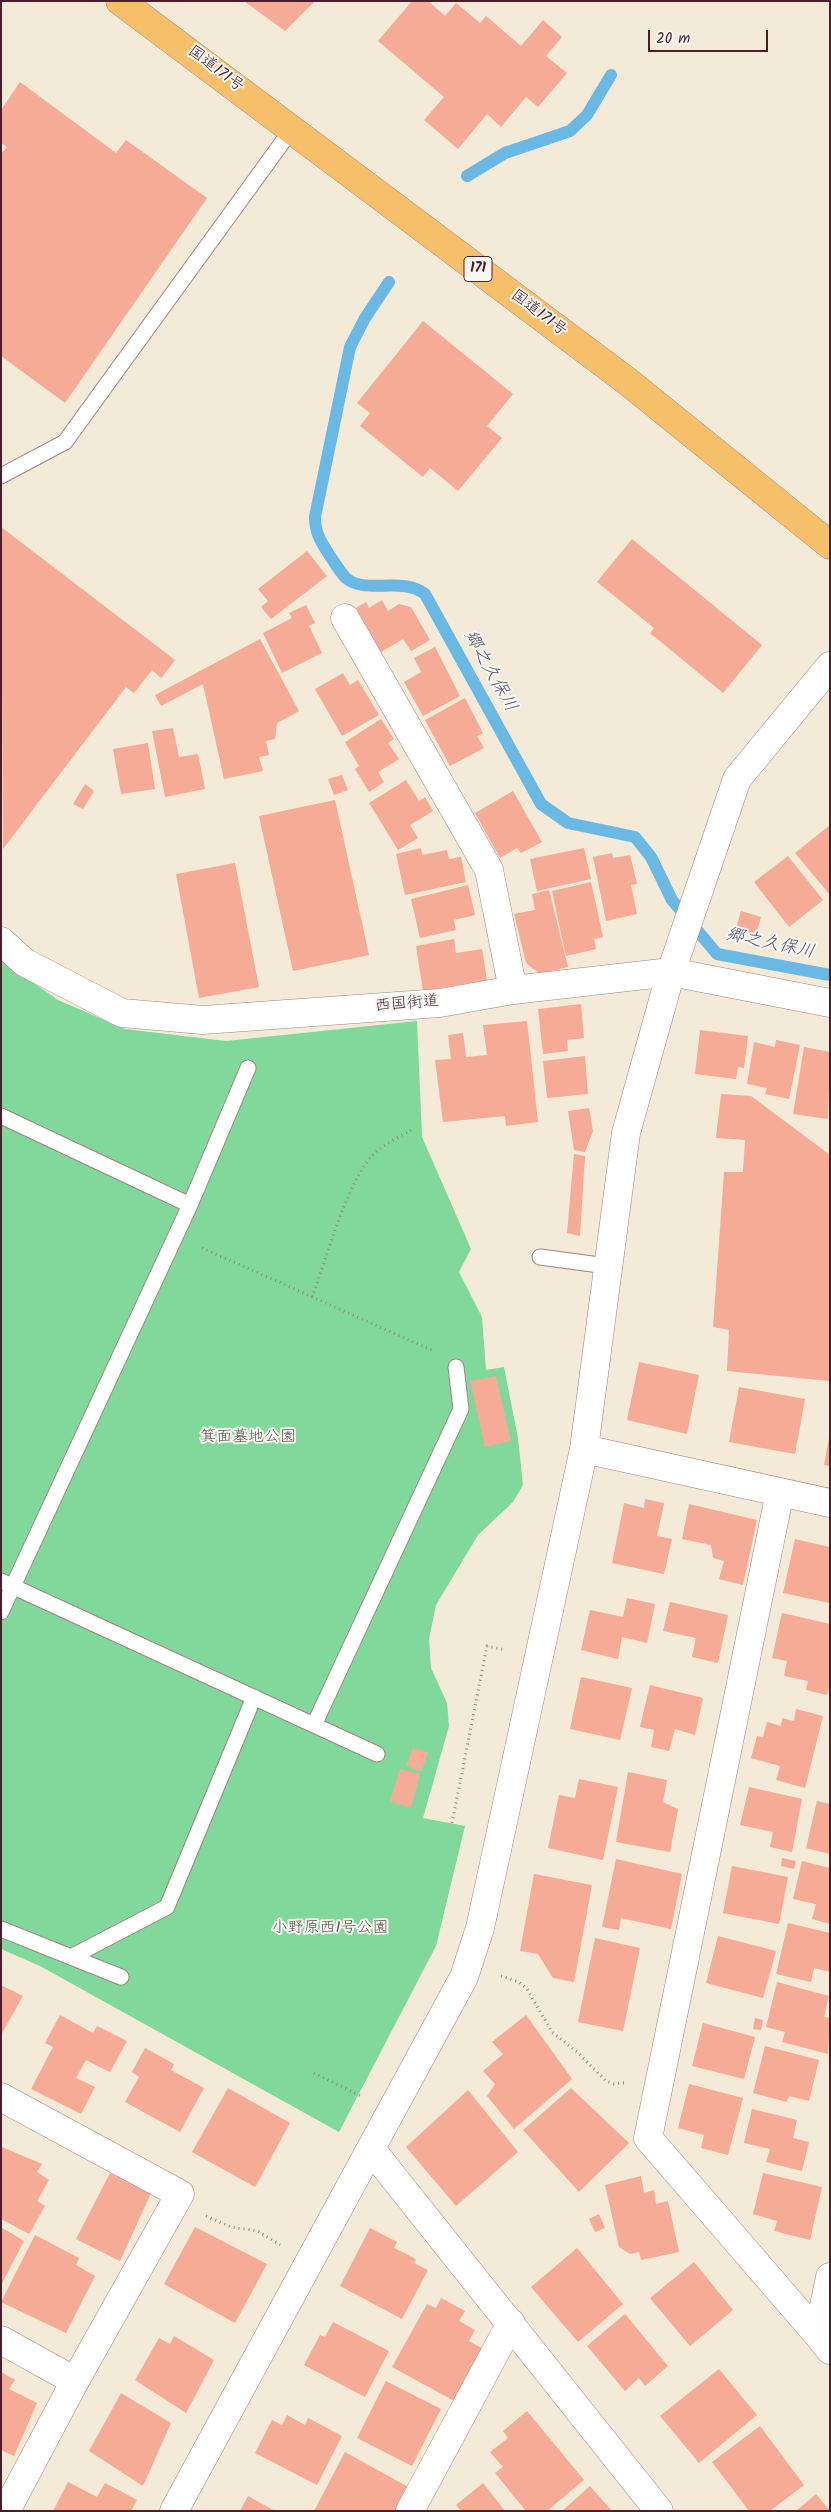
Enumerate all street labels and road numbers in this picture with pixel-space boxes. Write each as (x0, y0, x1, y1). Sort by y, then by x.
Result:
street label: 国道171号 (183, 43, 247, 97)
road number: 171 (464, 256, 492, 282)
street label: 国道171号 (506, 287, 570, 341)
street label: 西国街道 (374, 993, 440, 1017)

